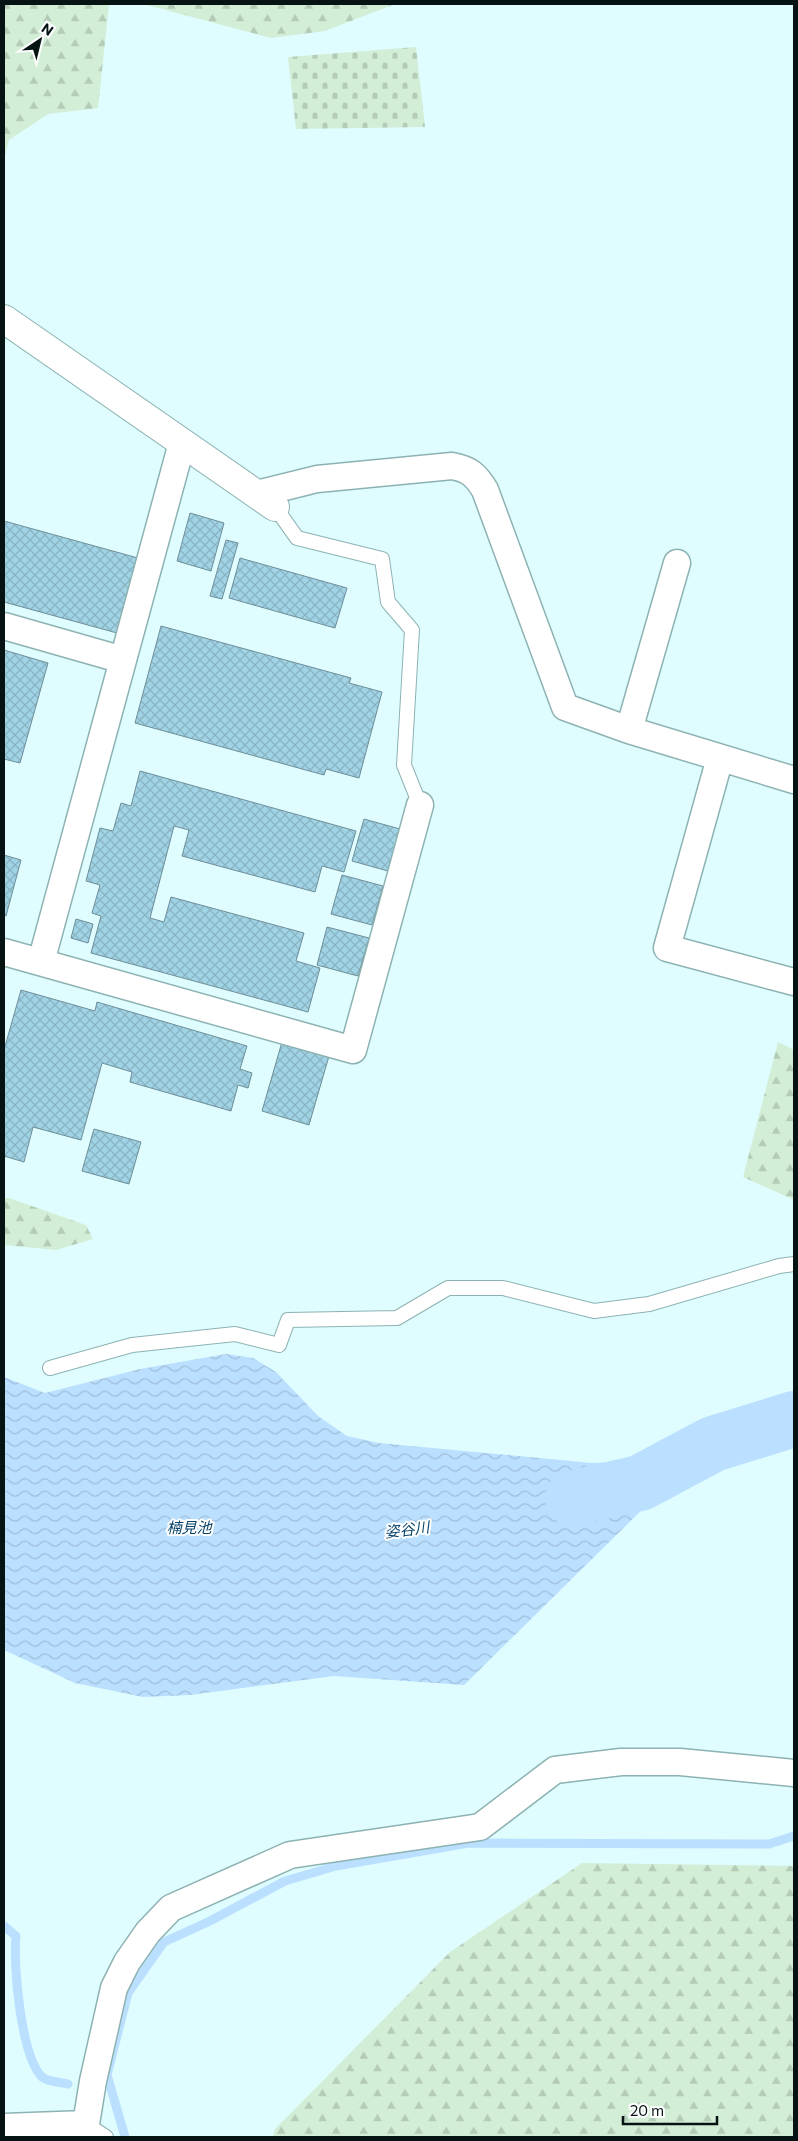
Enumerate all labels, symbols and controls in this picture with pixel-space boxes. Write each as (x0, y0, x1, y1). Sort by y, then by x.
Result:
north arrow (15, 15, 65, 65)
text: N (39, 19, 57, 39)
water label: 姿谷川 (383, 1517, 432, 1541)
water label: 楠見池 (166, 1518, 213, 1536)
scale bar (623, 2094, 717, 2126)
text: 20 m (630, 2101, 664, 2119)

